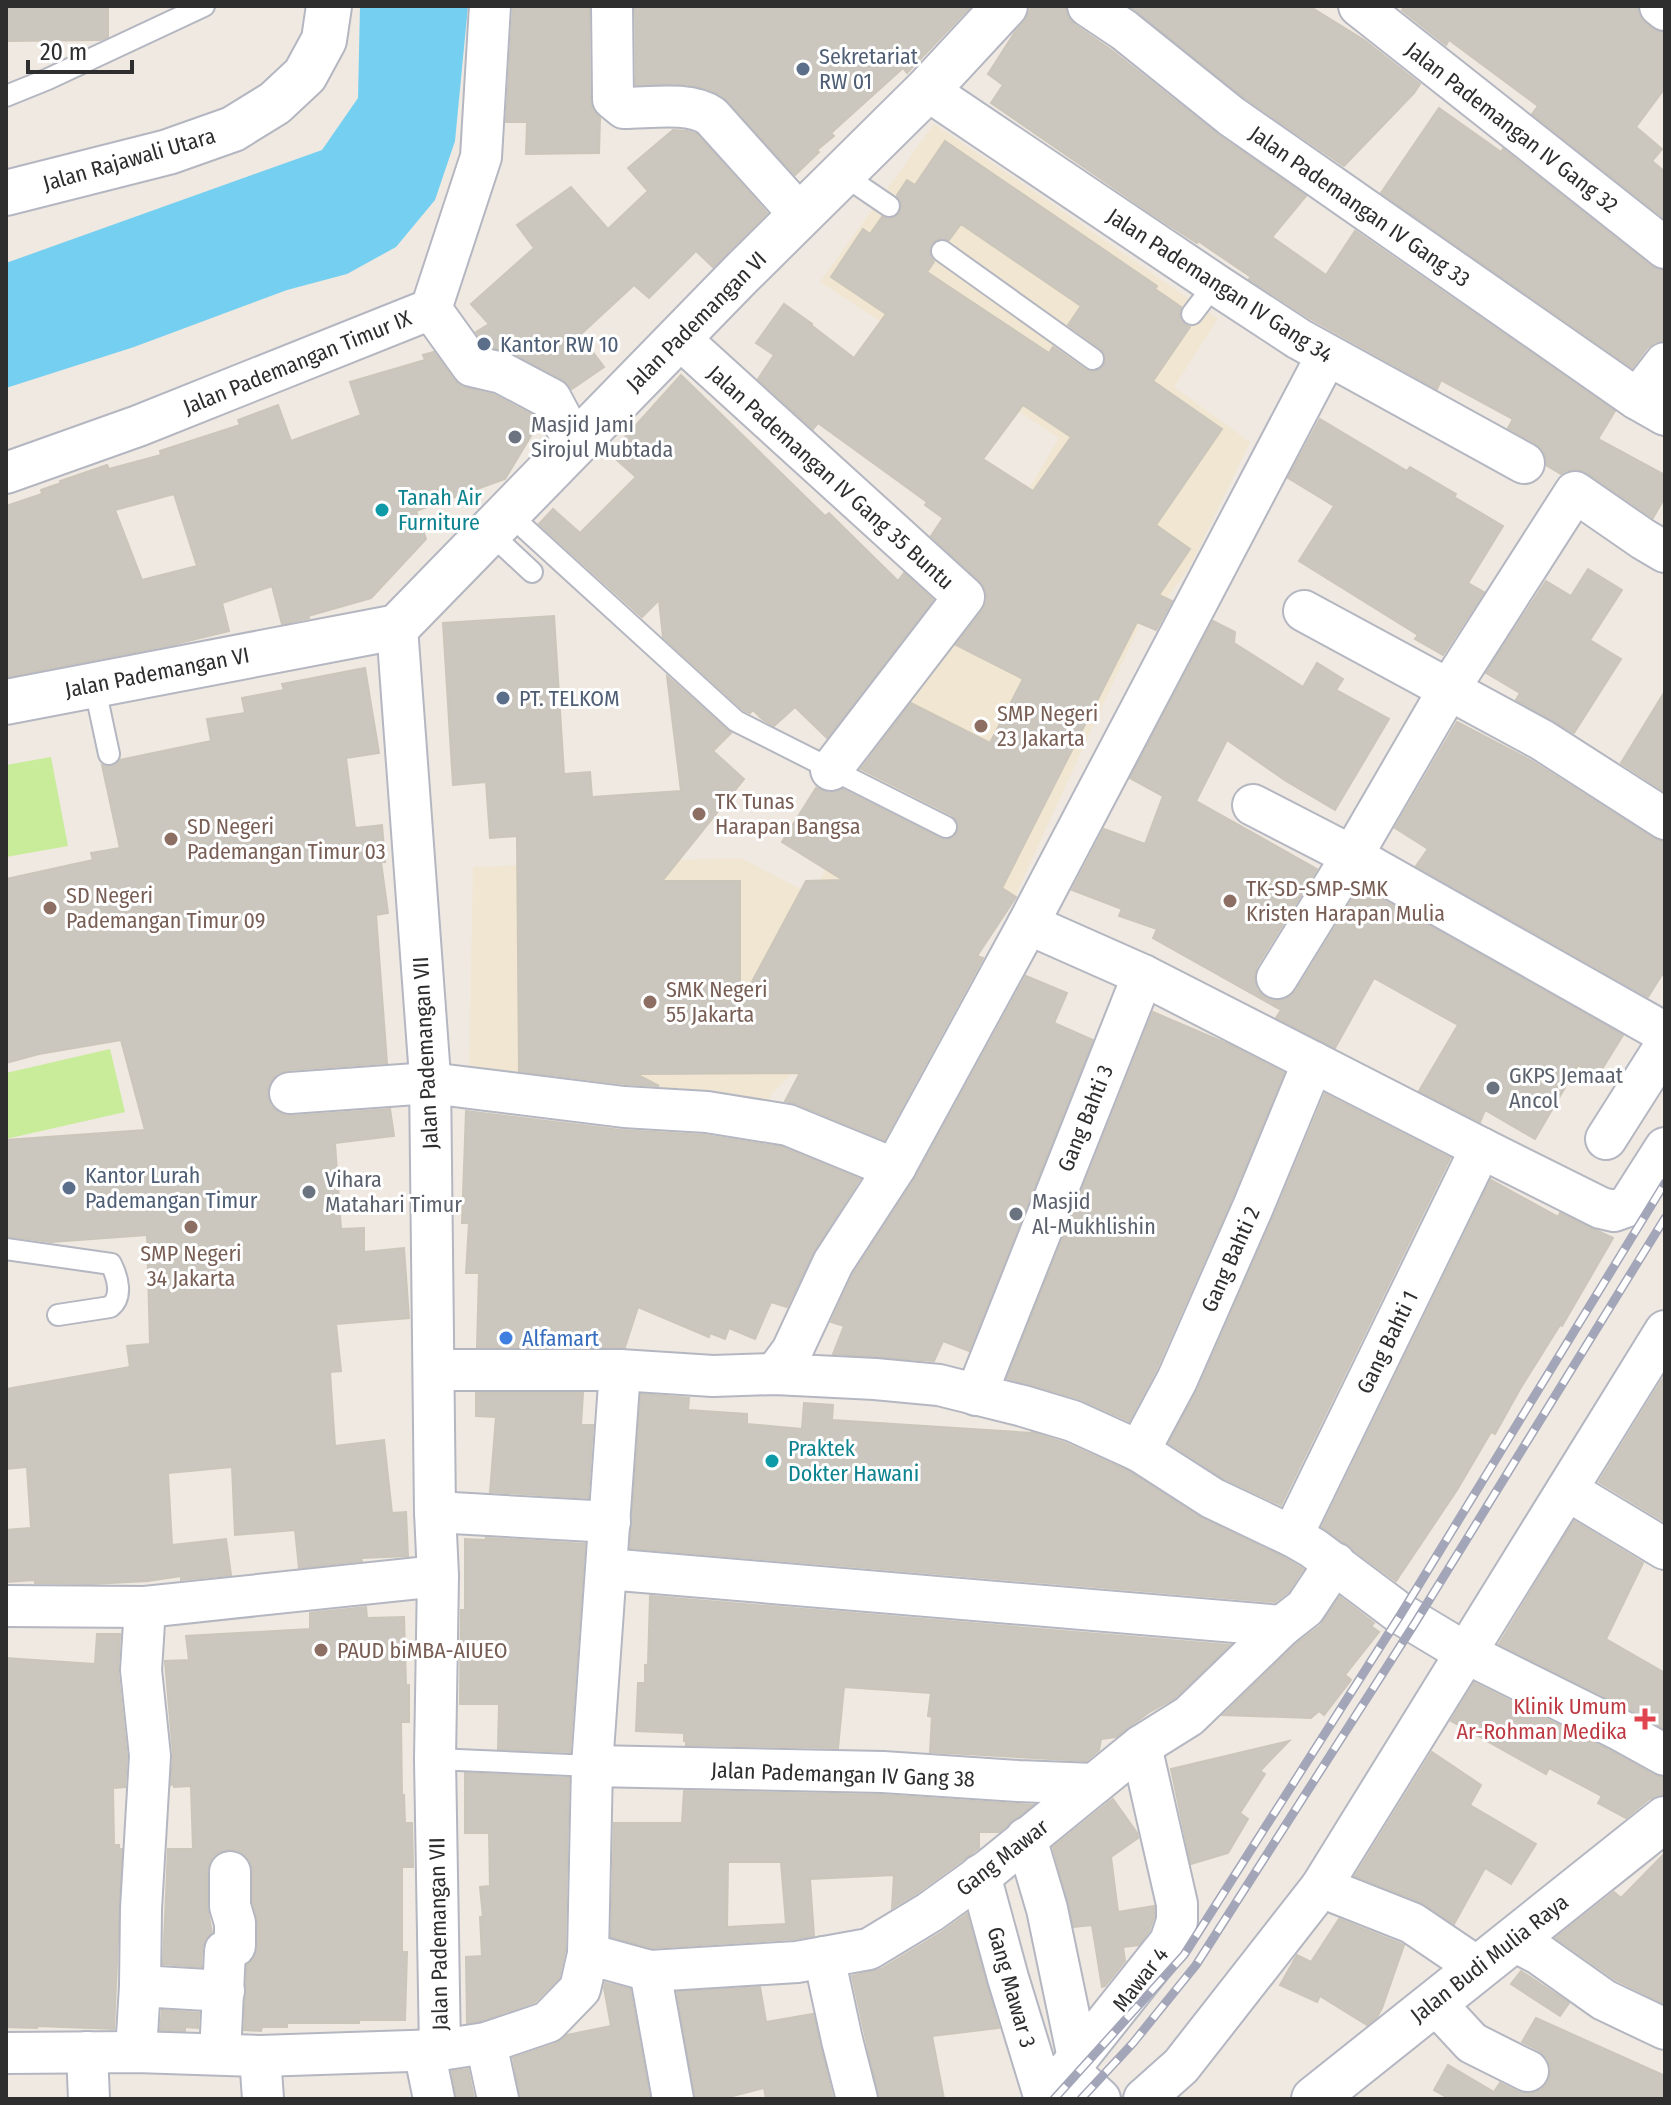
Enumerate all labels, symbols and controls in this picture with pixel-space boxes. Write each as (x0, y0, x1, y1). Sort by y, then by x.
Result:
scale bar (28, 24, 132, 74)
street label: Jalan Pademangan IV Gang 32 (1400, 36, 1623, 219)
text: 20 m (40, 38, 87, 66)
place label: Sekretariat RW 01 (819, 43, 919, 95)
marker: Sekretariat RW 01 (794, 60, 812, 78)
street label: Jalan Pademangan IV Gang 33 (1244, 120, 1475, 293)
street label: Jalan Rajawali Utara (40, 122, 218, 197)
street label: Jalan Pademangan IV Gang 34 (1102, 202, 1338, 369)
street label: Jalan Pademangan VI (621, 246, 772, 397)
street label: Jalan Pademangan Timur IX (179, 304, 416, 421)
place label: Kantor RW 10 (500, 331, 619, 358)
marker: Kantor RW 10 (475, 335, 493, 353)
street label: Jalan Pademangan IV Gang 35 Buntu (702, 360, 959, 595)
place label: Masjid Jami Sirojul Mubtada (531, 411, 673, 463)
marker: Masjid Jami Sirojul Mubtada (506, 428, 524, 446)
place label: Tanah Air Furniture (398, 484, 482, 536)
marker: Tanah Air Furniture (373, 501, 391, 519)
street label: Jalan Pademangan VI (63, 641, 252, 704)
place label: PT. TELKOM (519, 685, 620, 712)
marker: PT. TELKOM (494, 689, 512, 707)
place label: SMP Negeri 23 Jakarta (997, 700, 1098, 752)
marker: SMP Negeri 23 Jakarta (972, 717, 990, 735)
place label: TK Tunas Harapan Bangsa (715, 788, 861, 840)
marker: TK Tunas Harapan Bangsa (690, 805, 708, 823)
place label: SD Negeri Pademangan Timur 03 (187, 813, 386, 865)
marker: SD Negeri Pademangan Timur 03 (162, 830, 180, 848)
place label: TK-SD-SMP-SMK Kristen Harapan Mulia (1246, 875, 1445, 927)
place label: SD Negeri Pademangan Timur 09 (66, 882, 266, 934)
marker: TK-SD-SMP-SMK Kristen Harapan Mulia (1221, 892, 1239, 910)
marker: SD Negeri Pademangan Timur 09 (41, 899, 59, 917)
street label: Jalan Pademangan VII (407, 956, 444, 1150)
place label: SMK Negeri 55 Jakarta (666, 976, 767, 1028)
marker: SMK Negeri 55 Jakarta (641, 993, 659, 1011)
street label: Gang Bahti 3 (1052, 1061, 1119, 1176)
place label: GKPS Jemaat Ancol (1509, 1062, 1624, 1114)
marker: GKPS Jemaat Ancol (1484, 1079, 1502, 1097)
place label: Kantor Lurah Pademangan Timur (85, 1162, 258, 1214)
place label: Vihara Matahari Timur (325, 1166, 462, 1218)
marker: Kantor Lurah Pademangan Timur (60, 1179, 78, 1197)
marker: Vihara Matahari Timur (300, 1183, 318, 1201)
place label: Masjid Al-Mukhlishin (1032, 1188, 1156, 1240)
street label: Gang Bahti 2 (1195, 1202, 1266, 1316)
marker: Masjid Al-Mukhlishin (1007, 1205, 1025, 1223)
marker: SMP Negeri 34 Jakarta (182, 1218, 200, 1236)
place label: SMP Negeri 34 Jakarta (140, 1240, 242, 1292)
street label: Gang Bahti 1 (1351, 1286, 1424, 1398)
place label: Alfamart (522, 1325, 600, 1352)
marker: Alfamart (497, 1329, 515, 1347)
place label: Praktek Dokter Hawani (788, 1435, 919, 1487)
marker: Praktek Dokter Hawani (763, 1452, 781, 1470)
place label: PAUD biMBA-AIUEO (337, 1637, 508, 1664)
marker: PAUD biMBA-AIUEO (312, 1641, 330, 1659)
place label: Klinik Umum Ar-Rohman Medika (1457, 1693, 1627, 1745)
marker: Klinik Umum Ar-Rohman Medika (1634, 1708, 1656, 1730)
street label: Jalan Pademangan IV Gang 38 (711, 1756, 975, 1793)
street label: Gang Mawar (951, 1813, 1054, 1902)
street label: Jalan Pademangan VII (423, 1837, 454, 2031)
street label: Jalan Budi Mulia Raya (1405, 1888, 1574, 2028)
street label: Gang Mawar 3 (981, 1924, 1042, 2051)
street label: Mawar 4 (1107, 1941, 1174, 2017)

